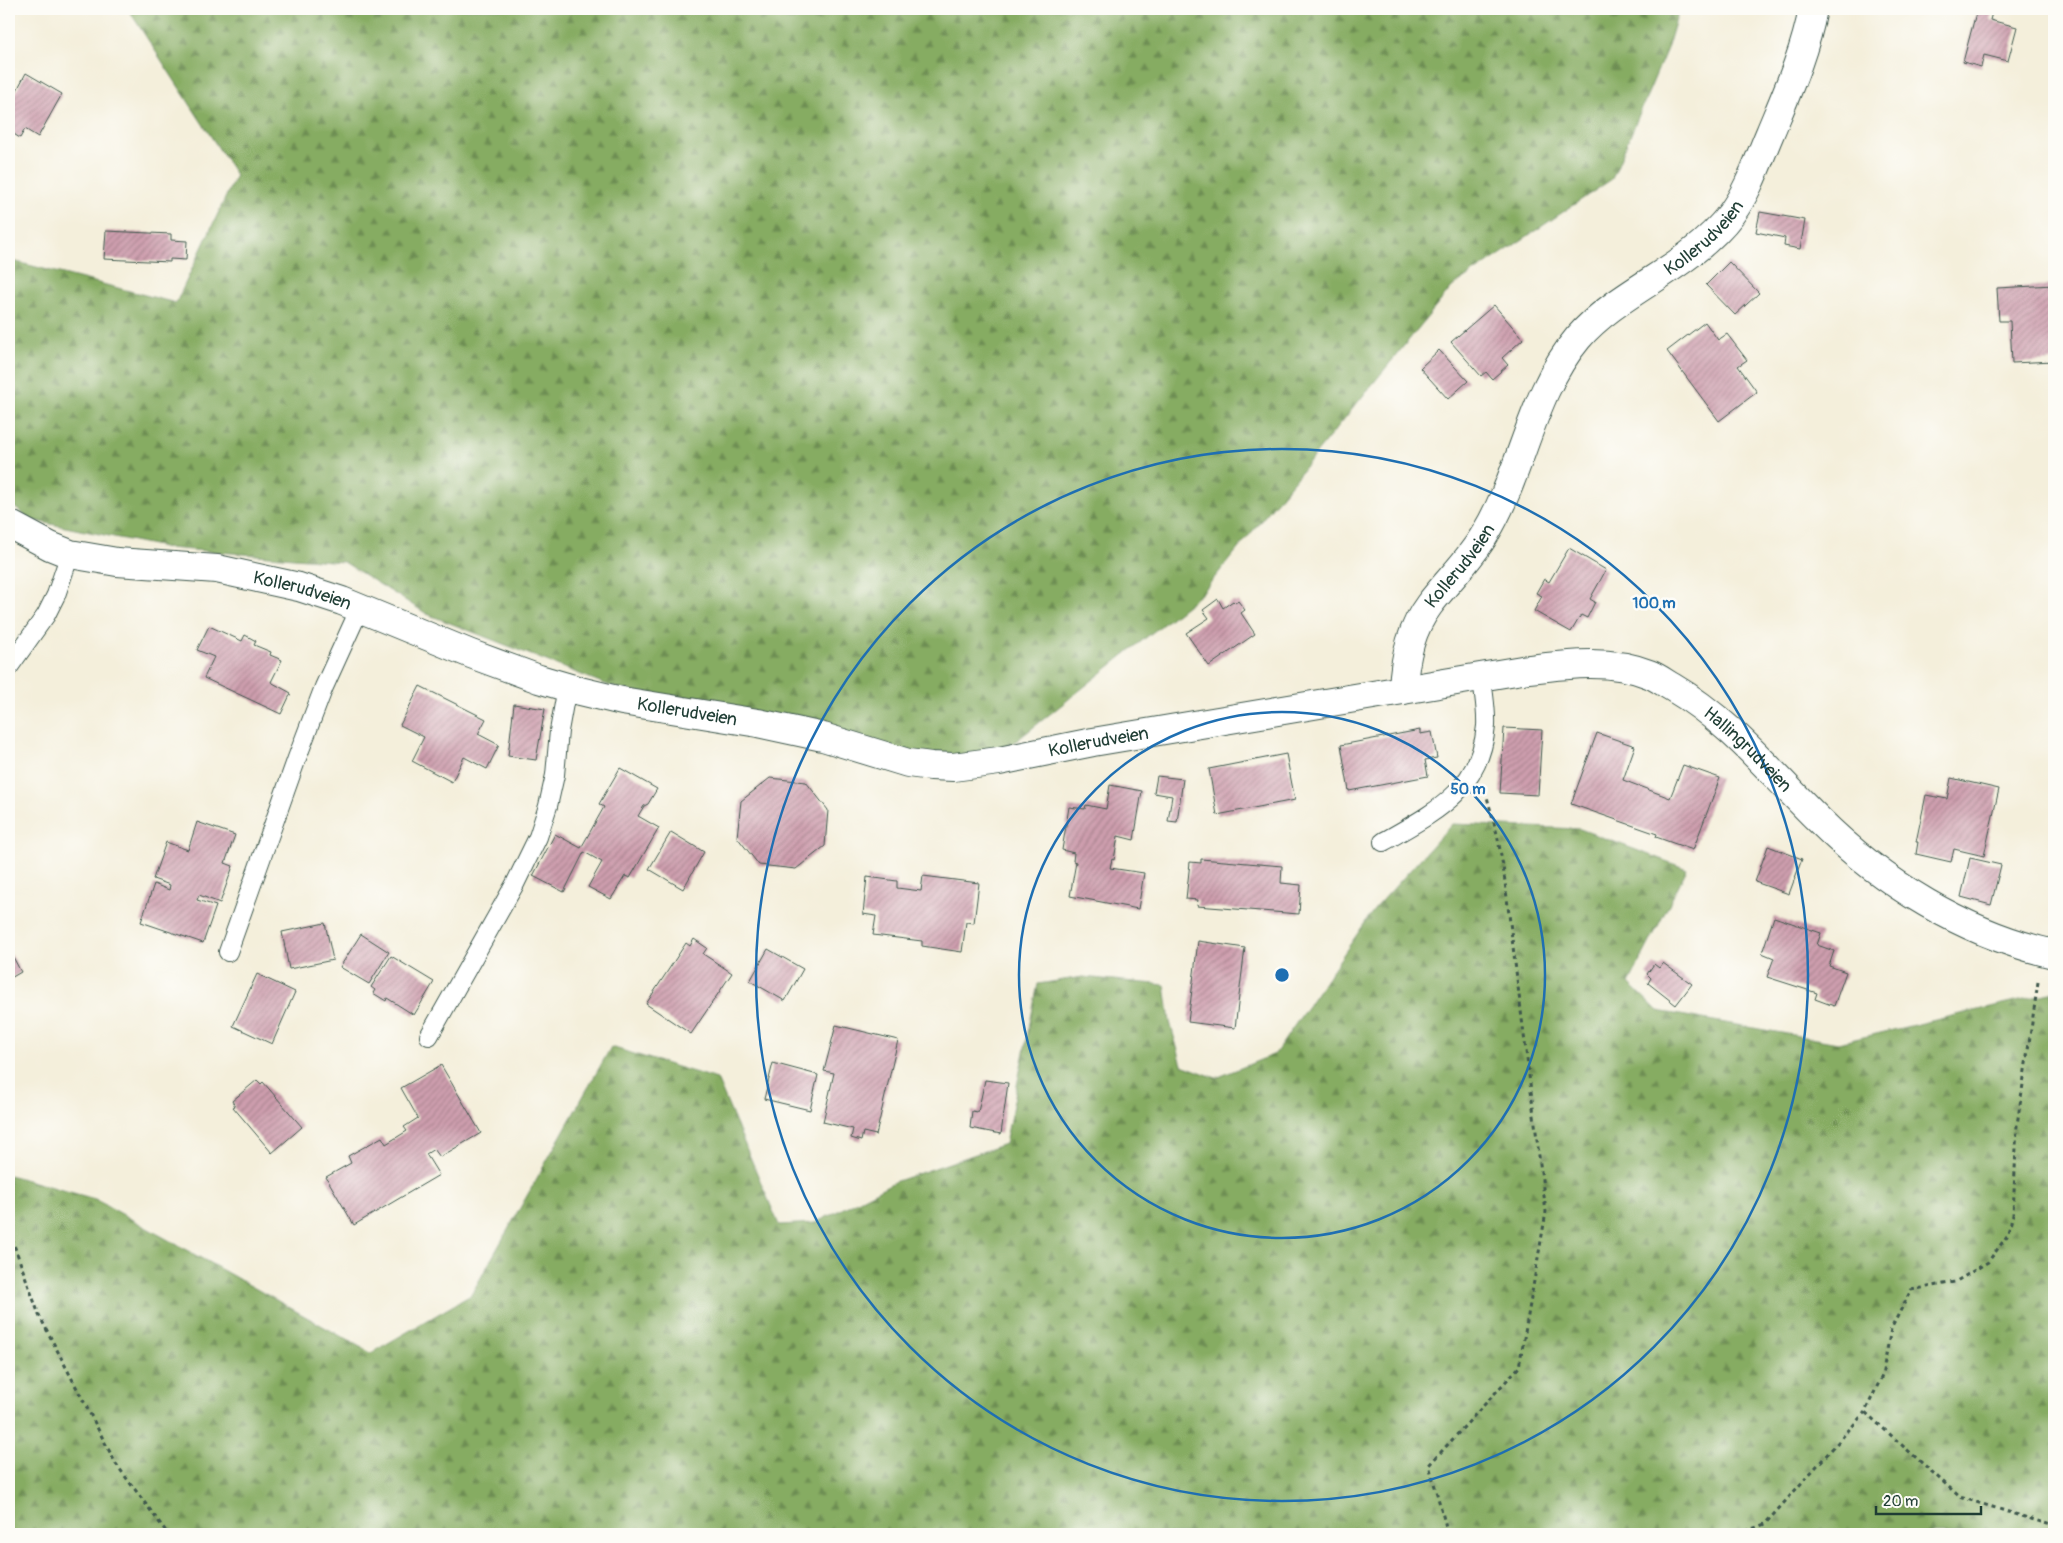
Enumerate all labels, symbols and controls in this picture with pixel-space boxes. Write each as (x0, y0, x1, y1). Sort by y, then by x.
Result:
street label: Kollerudveien (1660, 196, 1749, 281)
street label: Kollerudveien (1419, 520, 1500, 613)
street label: Kollerudveien (251, 566, 355, 615)
text: 100 m (1633, 594, 1675, 613)
street label: Kollerudveien (635, 692, 739, 731)
street label: Hallingrudveien (1699, 701, 1797, 797)
street label: Kollerudveien (1046, 721, 1150, 762)
text: 50 m (1451, 780, 1485, 799)
centre of rings (1273, 966, 1291, 984)
scale bar (1876, 1483, 1980, 1515)
text: 20 m (1883, 1492, 1918, 1511)

